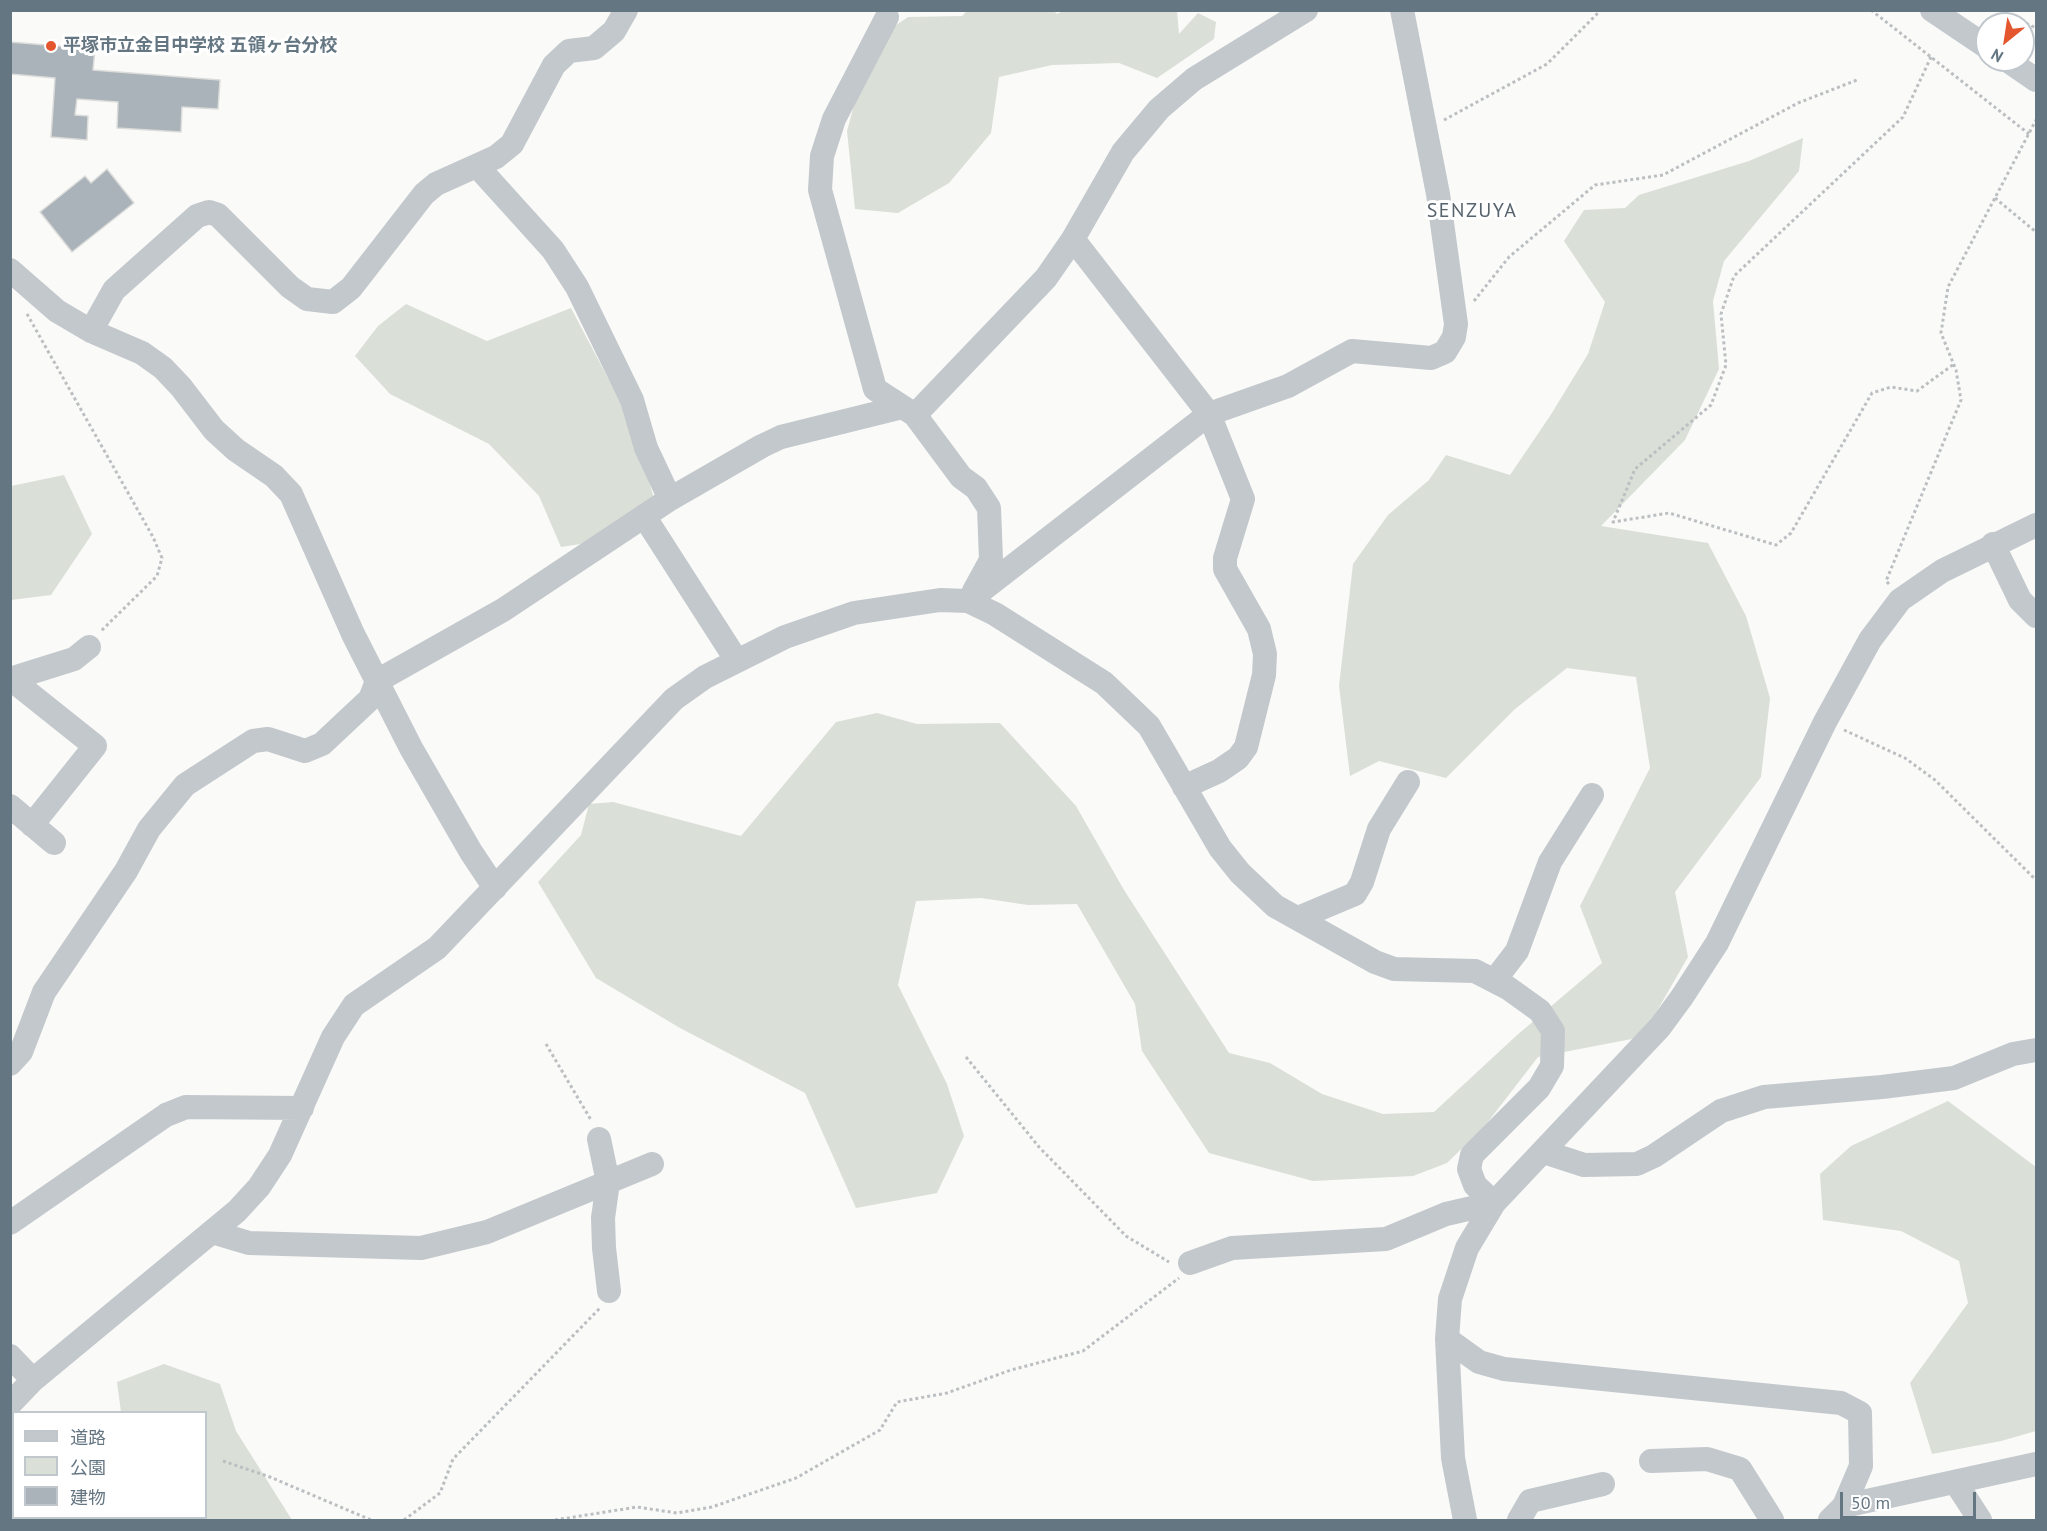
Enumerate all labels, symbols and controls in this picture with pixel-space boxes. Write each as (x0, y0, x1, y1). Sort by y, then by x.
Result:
north arrow (1975, 12, 2035, 72)
place label: 平塚市立金目中学校 五領ヶ台分校 (63, 35, 338, 57)
marker: 平塚市立金目中学校 五領ヶ台分校 (44, 39, 58, 53)
text: N (1987, 45, 2007, 67)
district label: SENZUYA (1427, 199, 1517, 223)
legend (12, 1411, 207, 1519)
text: 道路 (70, 1426, 106, 1449)
text: 公園 (70, 1456, 106, 1479)
scale bar (1843, 1480, 1980, 1518)
text: 建物 (70, 1486, 106, 1509)
text: 50 m (1851, 1491, 1890, 1514)

